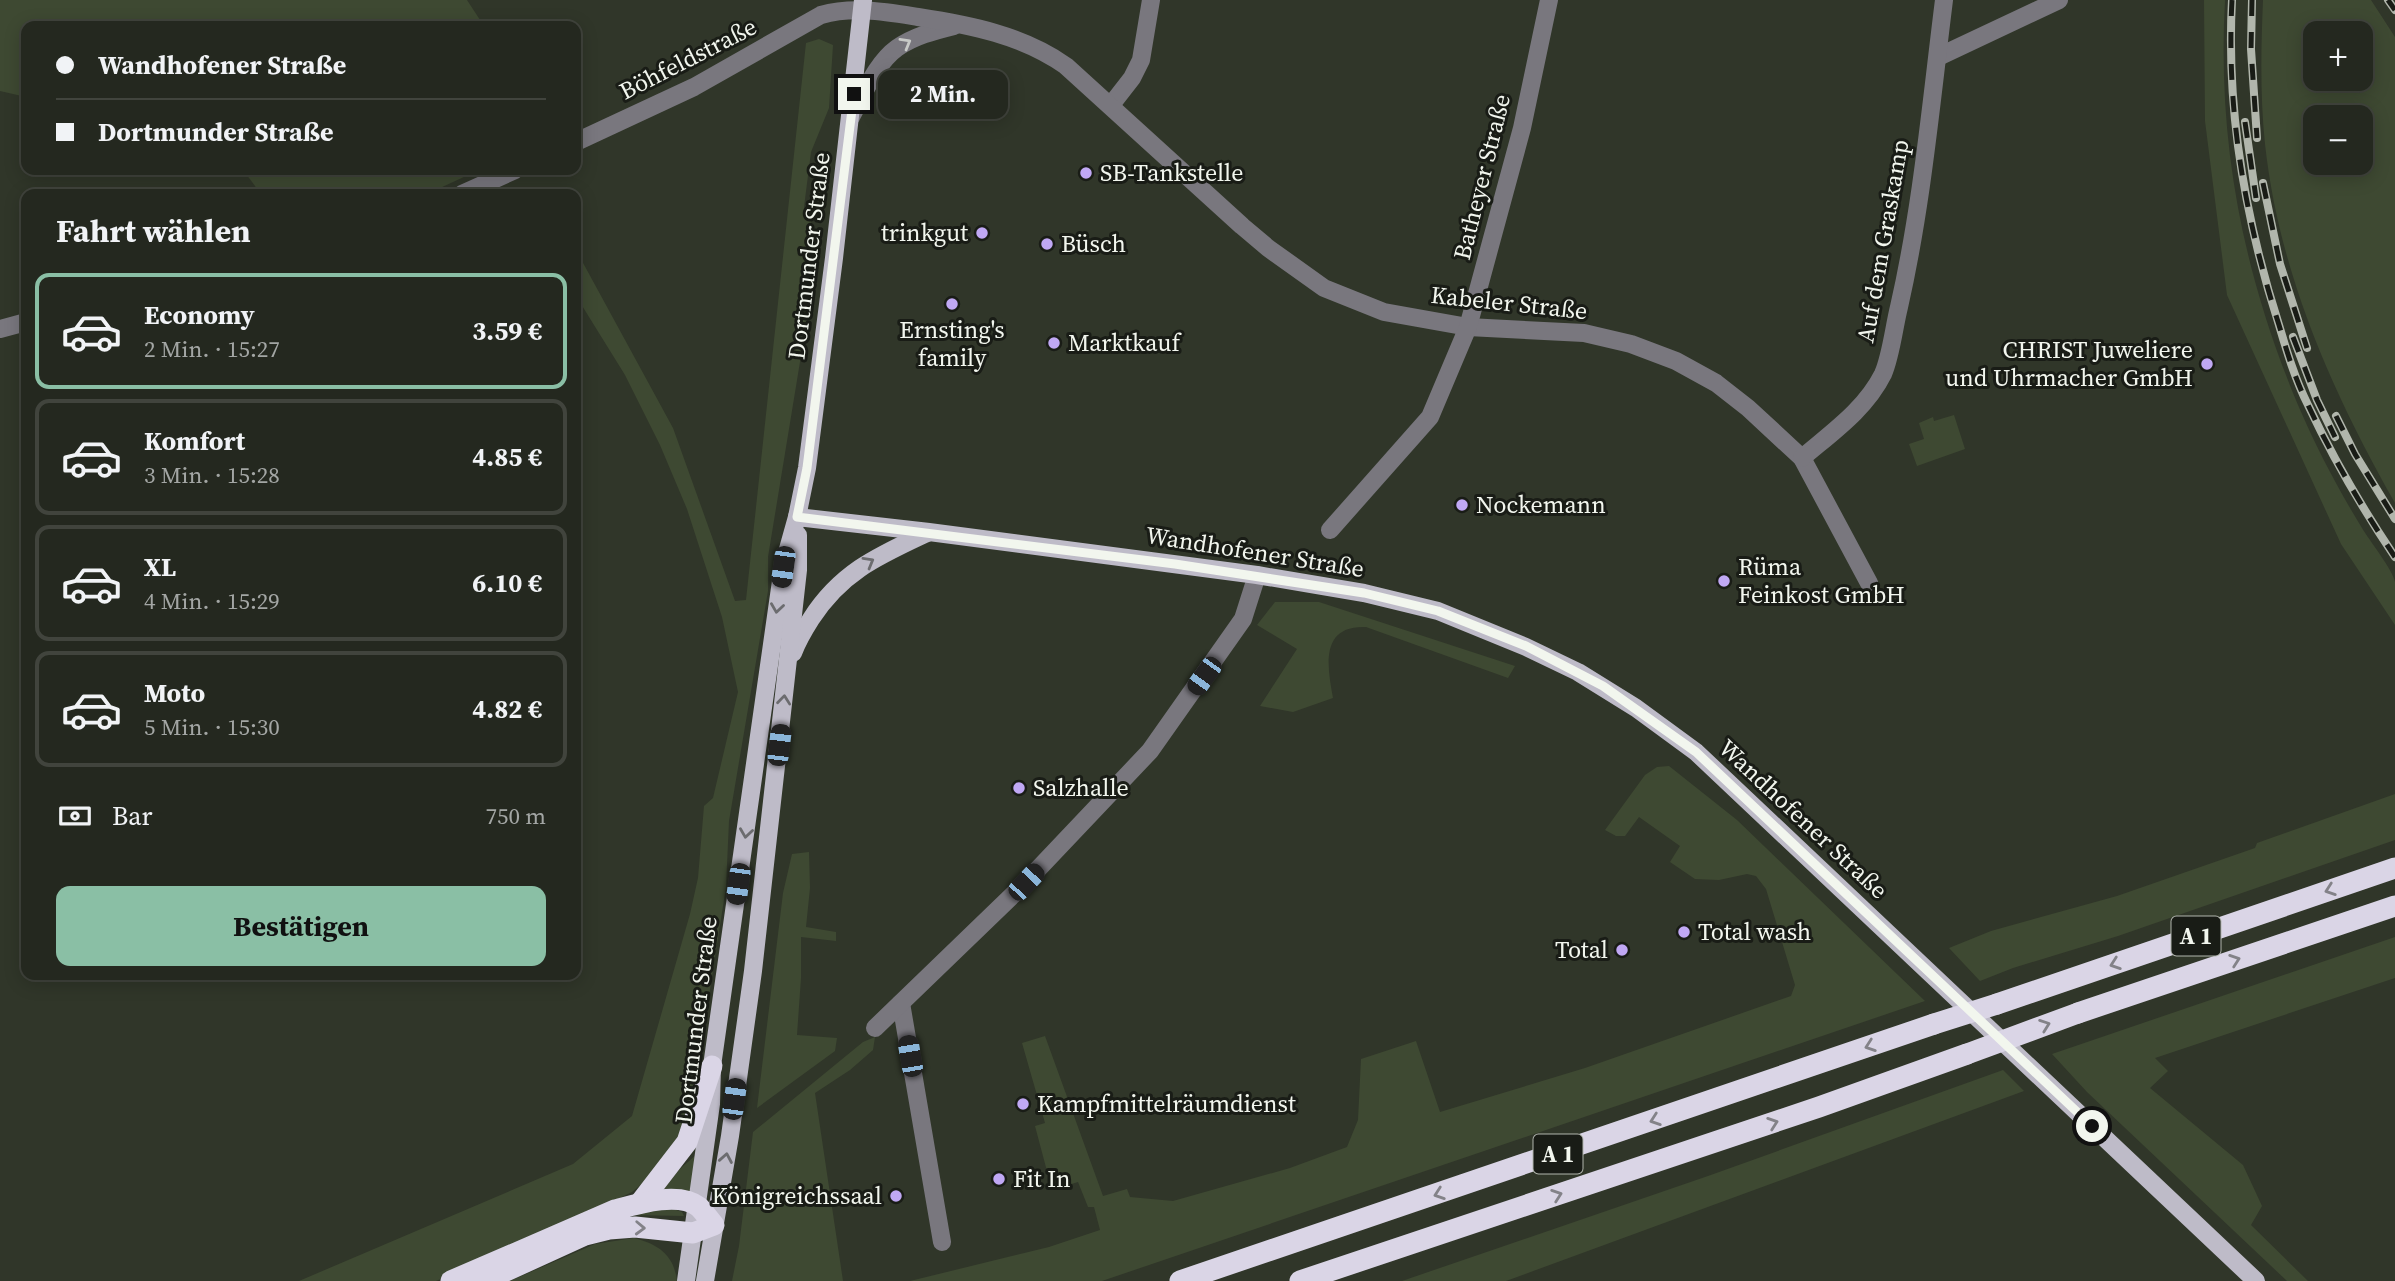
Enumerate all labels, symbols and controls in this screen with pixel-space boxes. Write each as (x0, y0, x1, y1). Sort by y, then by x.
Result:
street label: Böhfeldstraße (613, 10, 762, 107)
map controls (2303, 21, 2373, 175)
button: + (2303, 21, 2373, 91)
one-way arrow (898, 38, 911, 51)
text: Wandhofener Straße (98, 47, 346, 83)
callout: 2 Min. (878, 70, 1008, 119)
route end (838, 78, 870, 110)
text: 2 Min. (910, 78, 976, 110)
street label: Batheyer Straße (1445, 91, 1518, 263)
button: − (2303, 105, 2373, 175)
text: Dortmunder Straße (98, 114, 334, 150)
street label: Auf dem Graskamp (1848, 137, 1917, 345)
street label: Dortmunder Straße (779, 150, 838, 362)
place label: SB-Tankstelle (1100, 156, 1243, 189)
marker: SB-Tankstelle (1078, 165, 1094, 181)
text: Fahrt wählen (56, 209, 251, 253)
place label: trinkgut (881, 216, 968, 249)
marker: trinkgut (974, 225, 990, 241)
place label: Büsch (1061, 227, 1126, 260)
marker: Büsch (1039, 236, 1055, 252)
street label: Kabeler Straße (1429, 278, 1589, 327)
marker: Ernsting's family (944, 296, 960, 312)
text: Economy (144, 297, 255, 333)
icon: car (60, 300, 123, 363)
text: 3.59 € (472, 313, 542, 349)
place label: Ernsting's family (899, 313, 1005, 374)
place label: Marktkauf (1068, 326, 1182, 359)
text: 2 Min. · 15:27 (144, 333, 280, 365)
place label: CHRIST Juweliere und Uhrmacher GmbH (1945, 333, 2193, 394)
marker: Marktkauf (1046, 335, 1062, 351)
marker: CHRIST Juweliere und Uhrmacher GmbH (2199, 356, 2215, 372)
text: Komfort (144, 423, 245, 459)
icon: car (60, 426, 123, 489)
text: 4.85 € (472, 439, 542, 475)
text: 3 Min. · 15:28 (144, 459, 280, 491)
place label: Nockemann (1476, 488, 1606, 521)
marker: Nockemann (1454, 497, 1470, 513)
street label: Wandhofener Straße (1144, 518, 1367, 585)
car (770, 545, 797, 589)
text: XL (144, 549, 176, 585)
place label: Rüma Feinkost GmbH (1738, 550, 1905, 611)
icon: car (60, 552, 123, 615)
one-way arrow (861, 557, 874, 570)
text: 6.10 € (472, 565, 542, 601)
marker: Rüma Feinkost GmbH (1716, 573, 1732, 589)
text: 4 Min. · 15:29 (144, 585, 280, 617)
one-way arrow (770, 602, 785, 613)
car (1184, 653, 1225, 699)
text: Moto (144, 675, 205, 711)
icon: car (60, 678, 123, 741)
text: 4.82 € (472, 691, 542, 727)
one-way arrow (776, 694, 791, 706)
text: 5 Min. · 15:30 (144, 711, 280, 743)
car (767, 723, 792, 767)
street label: Wandhofener Straße (1711, 731, 1895, 906)
place label: Salzhalle (1033, 771, 1129, 804)
marker: Salzhalle (1011, 780, 1027, 796)
icon: cash (56, 797, 94, 835)
text: Bar (112, 798, 152, 834)
text: 750 m (485, 800, 546, 832)
one-way arrow (738, 827, 753, 839)
car (1004, 859, 1049, 905)
car (725, 862, 752, 906)
one-way arrow (2325, 882, 2337, 896)
button: Bestätigen (56, 886, 546, 966)
street label: Dortmunder Straße (666, 914, 725, 1126)
place label: Total wash (1698, 915, 1811, 948)
road number: A 1 (2172, 917, 2220, 956)
marker: Total wash (1676, 924, 1692, 940)
place label: Total (1555, 933, 1608, 966)
marker: Total (1614, 942, 1630, 958)
one-way arrow (2228, 954, 2241, 968)
one-way arrow (2110, 956, 2122, 970)
one-way arrow (2039, 1019, 2051, 1033)
car (897, 1033, 924, 1079)
one-way arrow (1864, 1038, 1876, 1052)
car (721, 1077, 748, 1121)
place label: Kampfmittelräumdienst (1037, 1087, 1296, 1120)
marker: Kampfmittelräumdienst (1015, 1096, 1031, 1112)
route start (2076, 1110, 2108, 1142)
one-way arrow (1649, 1112, 1661, 1126)
one-way arrow (1767, 1116, 1779, 1131)
road number: A 1 (1534, 1134, 1582, 1174)
one-way arrow (718, 1152, 733, 1163)
place label: Fit In (1013, 1162, 1071, 1195)
marker: Fit In (991, 1171, 1007, 1187)
place label: Königreichssaal (712, 1179, 882, 1212)
one-way arrow (1434, 1186, 1446, 1200)
marker: Königreichssaal (888, 1188, 904, 1204)
one-way arrow (1551, 1189, 1563, 1204)
one-way arrow (635, 1220, 645, 1236)

